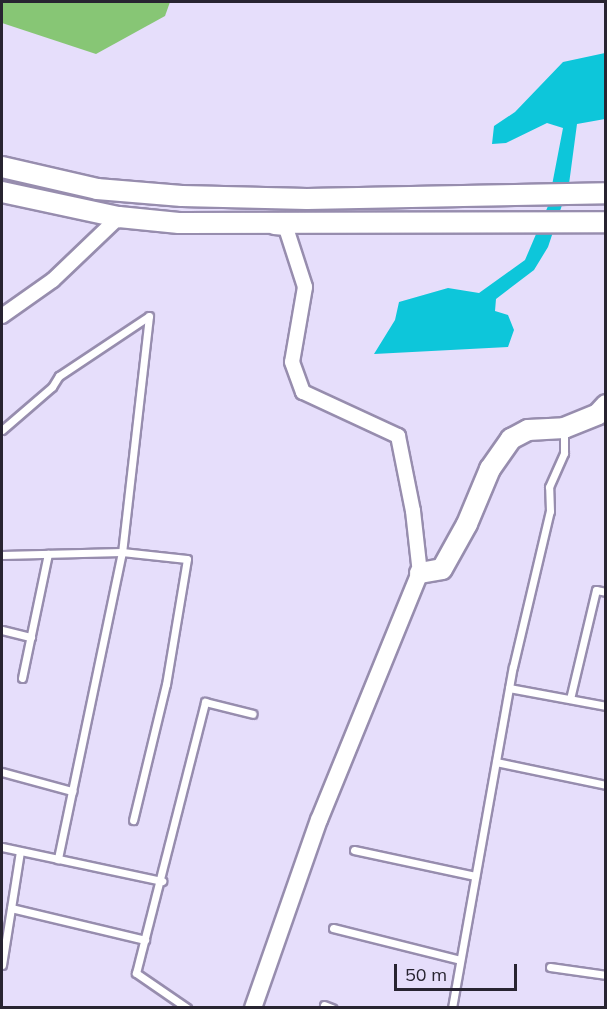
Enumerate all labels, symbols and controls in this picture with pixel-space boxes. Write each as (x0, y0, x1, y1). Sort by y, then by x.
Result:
scale bar (397, 952, 520, 990)
text: 50 m (405, 963, 447, 986)

